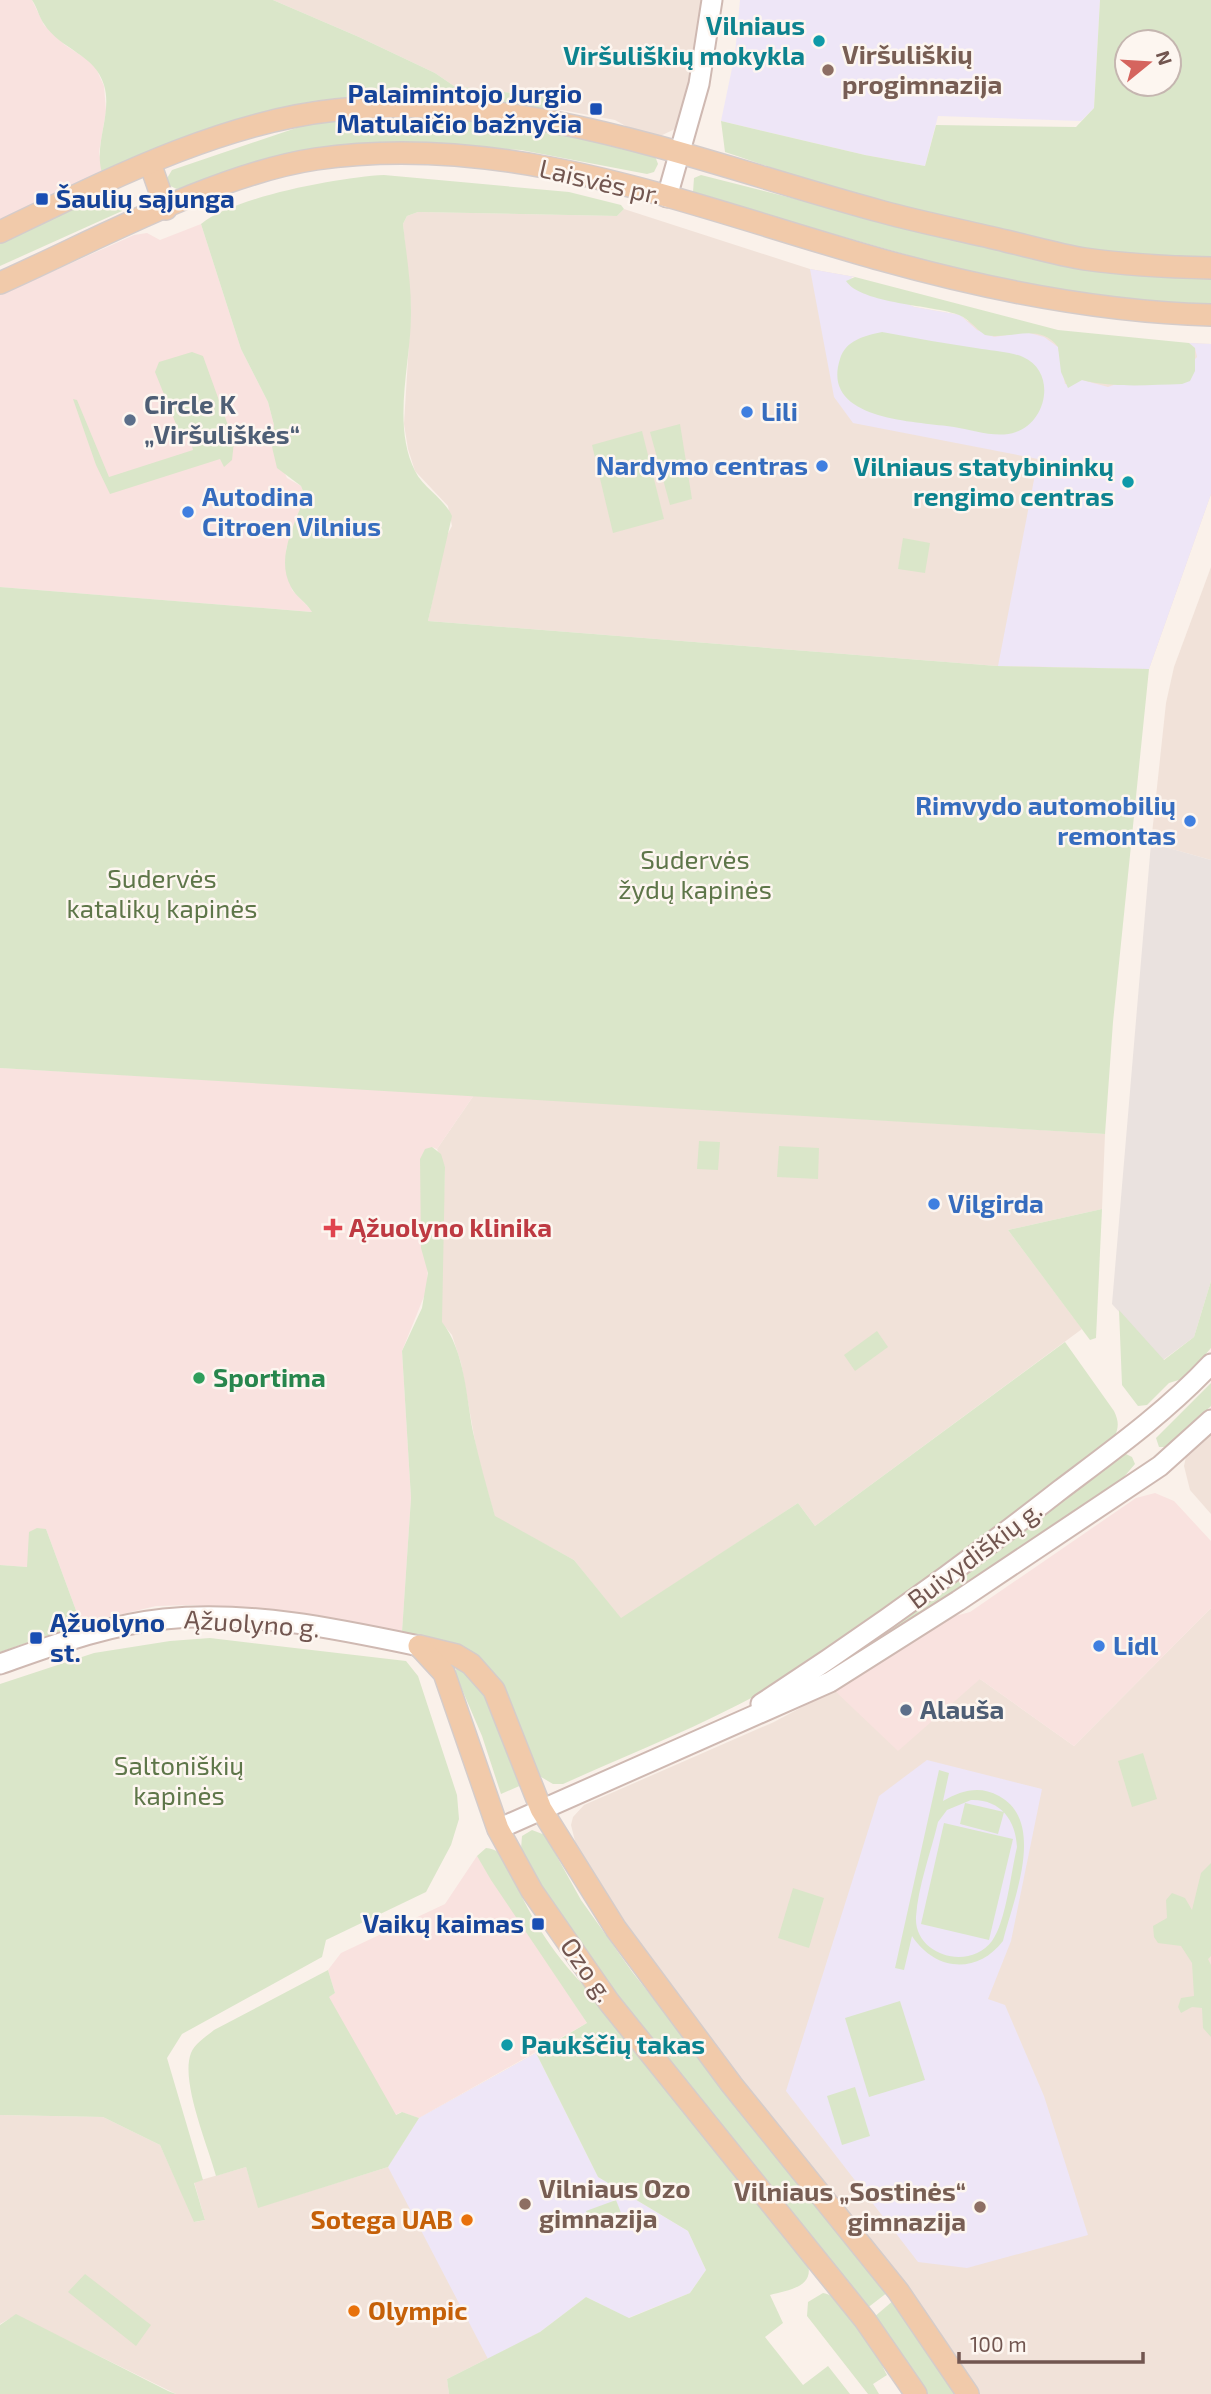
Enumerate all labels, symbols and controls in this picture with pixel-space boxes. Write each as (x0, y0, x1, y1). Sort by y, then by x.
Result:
place label: Vilniaus Viršuliškių mokykla (563, 9, 805, 71)
north arrow (1113, 28, 1183, 98)
marker: Vilniaus Viršuliškių mokykla (811, 33, 827, 49)
place label: Viršuliškių progimnazija (842, 38, 1002, 99)
text: N (1152, 48, 1178, 68)
marker: Viršuliškių progimnazija (820, 62, 836, 78)
place label: Palaimintojo Jurgio Matulaičio bažnyčia (336, 77, 582, 139)
marker: Palaimintojo Jurgio Matulaičio bažnyčia (588, 101, 604, 117)
street label: Laisvės pr. (537, 152, 664, 210)
place label: Šaulių sąjunga (56, 182, 235, 213)
marker: Šaulių sąjunga (34, 191, 50, 207)
place label: Circle K „Viršuliškės“ (144, 388, 300, 449)
place label: Lili (761, 395, 798, 426)
marker: Lili (739, 404, 755, 420)
marker: Circle K „Viršuliškės“ (122, 412, 138, 428)
place label: Nardymo centras (596, 449, 808, 481)
place label: Vilniaus statybininkų rengimo centras (854, 450, 1114, 511)
marker: Nardymo centras (814, 458, 830, 474)
marker: Vilniaus statybininkų rengimo centras (1120, 474, 1136, 490)
place label: Autodina Citroen Vilnius (202, 480, 381, 541)
marker: Autodina Citroen Vilnius (180, 504, 196, 520)
place label: Rimvydo automobilių remontas (915, 789, 1176, 850)
marker: Rimvydo automobilių remontas (1182, 813, 1198, 829)
park label: Sudervės žydų kapinės (618, 843, 772, 904)
park label: Sudervės katalikų kapinės (66, 862, 258, 923)
place label: Vilgirda (948, 1187, 1044, 1218)
marker: Vilgirda (926, 1196, 942, 1212)
place label: Ąžuolyno klinika (349, 1211, 552, 1243)
marker: Ąžuolyno klinika (323, 1218, 343, 1238)
place label: Sportima (213, 1361, 326, 1392)
marker: Sportima (191, 1370, 207, 1386)
street label: Buivydiškių g. (901, 1493, 1047, 1614)
street label: Ąžuolyno g. (183, 1602, 321, 1643)
place label: Ąžuolyno st. (50, 1606, 165, 1667)
place label: Lidl (1113, 1629, 1159, 1660)
marker: Ąžuolyno st. (28, 1630, 44, 1646)
marker: Lidl (1091, 1638, 1107, 1654)
place label: Alauša (920, 1693, 1004, 1724)
marker: Alauša (898, 1702, 914, 1718)
park label: Saltoniškių kapinės (114, 1749, 244, 1810)
place label: Vaikų kaimas (362, 1907, 524, 1938)
marker: Vaikų kaimas (530, 1916, 546, 1932)
street label: Ozo g. (555, 1931, 621, 2007)
place label: Paukščių takas (521, 2028, 705, 2059)
marker: Paukščių takas (499, 2037, 515, 2053)
place label: Vilniaus Ozo gimnazija (539, 2172, 691, 2233)
place label: Vilniaus „Sostinės“ gimnazija (734, 2175, 966, 2236)
marker: Vilniaus Ozo gimnazija (517, 2196, 533, 2212)
marker: Vilniaus „Sostinės“ gimnazija (972, 2199, 988, 2215)
place label: Sotega UAB (310, 2203, 453, 2234)
marker: Sotega UAB (459, 2212, 475, 2228)
place label: Olympic (368, 2294, 467, 2326)
marker: Olympic (346, 2303, 362, 2319)
scale bar (959, 2320, 1143, 2364)
text: 100 m (970, 2331, 1027, 2356)

